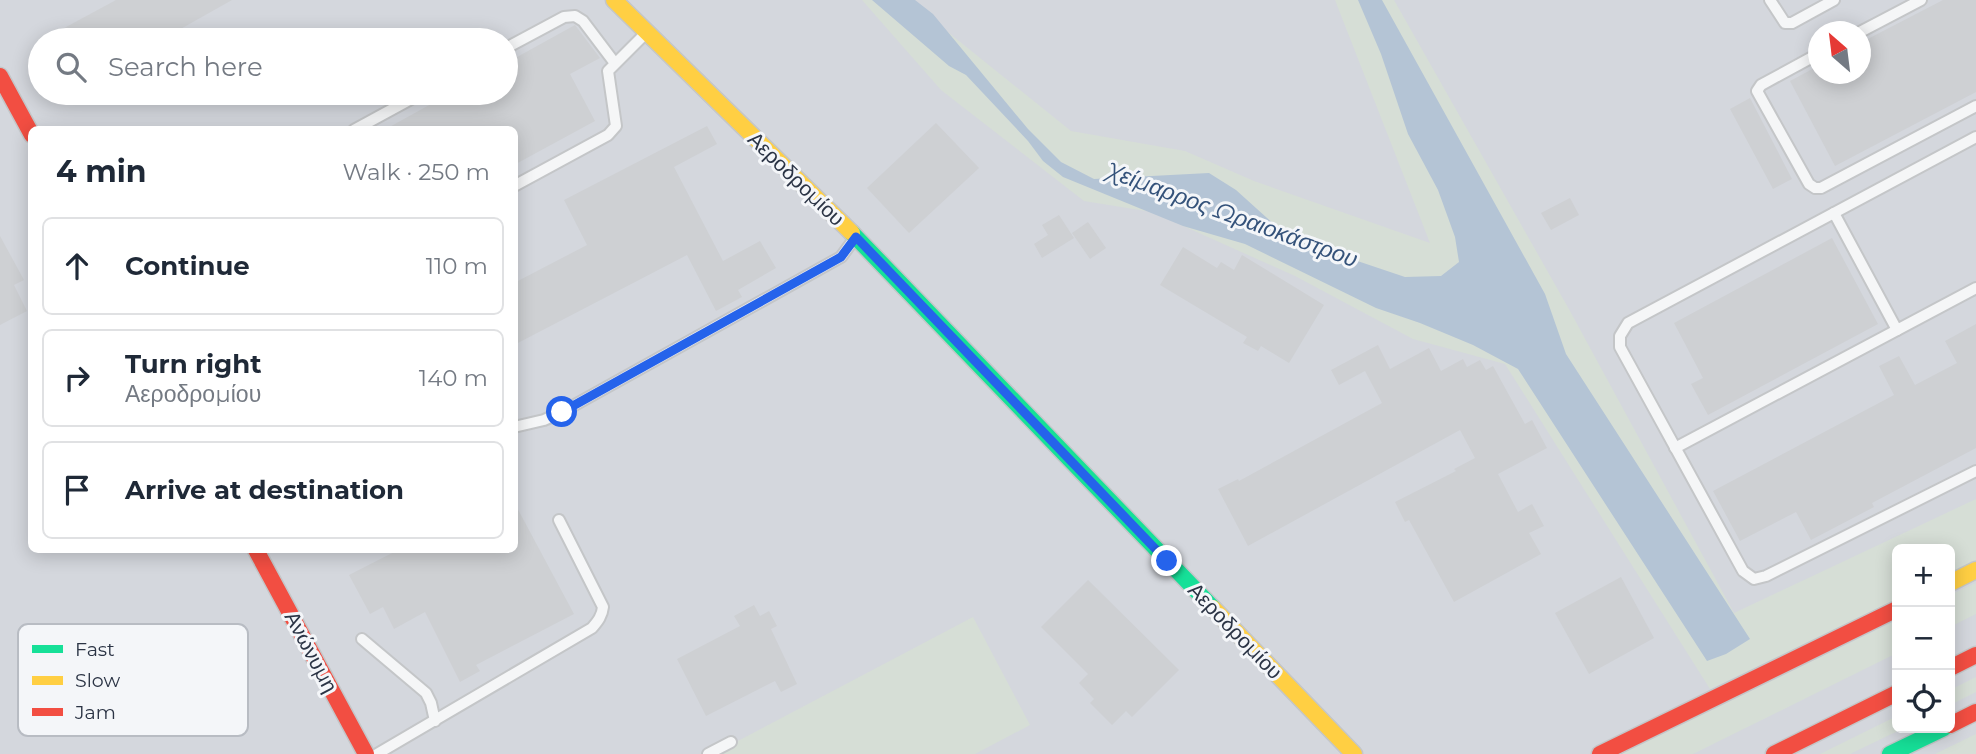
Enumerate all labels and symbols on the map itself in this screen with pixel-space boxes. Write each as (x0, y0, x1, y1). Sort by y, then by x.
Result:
north arrow (1808, 21, 1871, 84)
street label: Αεροδρομίου (743, 126, 850, 231)
water label: Χείμαρρος Ωραιοκάστρου (1102, 156, 1362, 273)
route start (546, 396, 577, 427)
route end (1151, 545, 1182, 576)
street label: Αεροδρομίου (1183, 577, 1288, 684)
street label: Ανώνυμη (280, 607, 343, 697)
legend (18, 624, 248, 736)
text: Fast (75, 638, 115, 661)
text: Slow (75, 669, 120, 692)
text: Jam (74, 701, 116, 724)

